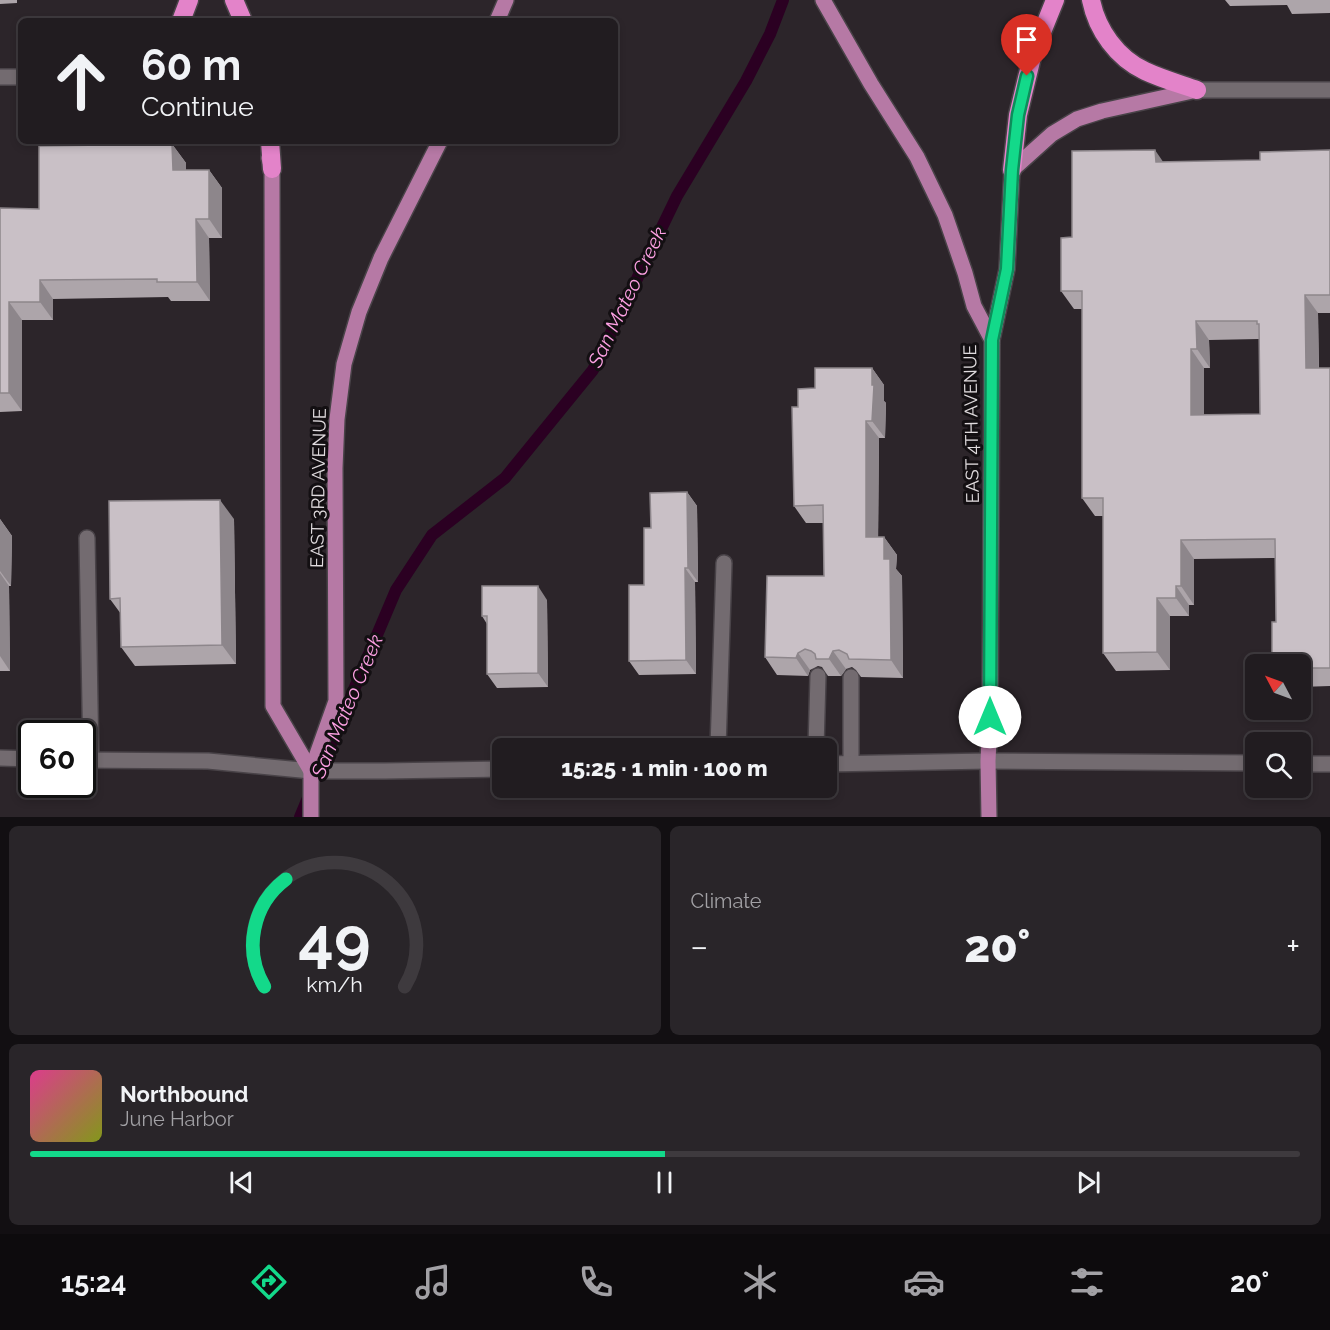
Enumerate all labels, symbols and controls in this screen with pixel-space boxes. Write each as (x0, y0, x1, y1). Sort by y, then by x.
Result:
pin (1001, 14, 1052, 76)
icon: arrive (1010, 23, 1043, 56)
text: 60 m (141, 41, 241, 90)
icon: ahead (42, 42, 120, 120)
text: Continue (141, 91, 254, 122)
water label: San Mateo Creek (582, 222, 672, 372)
street label: EAST 4TH AVENUE (959, 344, 983, 504)
street label: EAST 3RD AVENUE (306, 408, 330, 568)
water label: San Mateo Creek (306, 630, 388, 782)
north arrow (1245, 654, 1311, 720)
map controls (1245, 654, 1311, 798)
position arrow (958, 685, 1022, 749)
speed limit sign: 60 (18, 720, 96, 798)
button: search (1245, 732, 1311, 798)
text: 15:25 · 1 min · 100 m (561, 755, 768, 781)
text: Climate (691, 889, 762, 913)
text: 49 (299, 902, 371, 976)
text: 20° (964, 920, 1030, 973)
text: − (691, 927, 708, 966)
text: + (1286, 927, 1300, 966)
text: km/h (306, 973, 363, 998)
text: Northbound (120, 1081, 249, 1107)
text: June Harbor (120, 1107, 234, 1131)
icon: previous (225, 1166, 258, 1199)
icon: pause (648, 1166, 681, 1199)
icon: next (1072, 1166, 1105, 1199)
icon: directions (248, 1261, 290, 1303)
icon: music (412, 1261, 454, 1303)
icon: phone (575, 1261, 617, 1303)
icon: climate (739, 1261, 781, 1303)
icon: car (903, 1261, 945, 1303)
icon: filters (1066, 1261, 1108, 1303)
text: 15:24 (61, 1267, 126, 1298)
text: 20° (1230, 1267, 1269, 1298)

